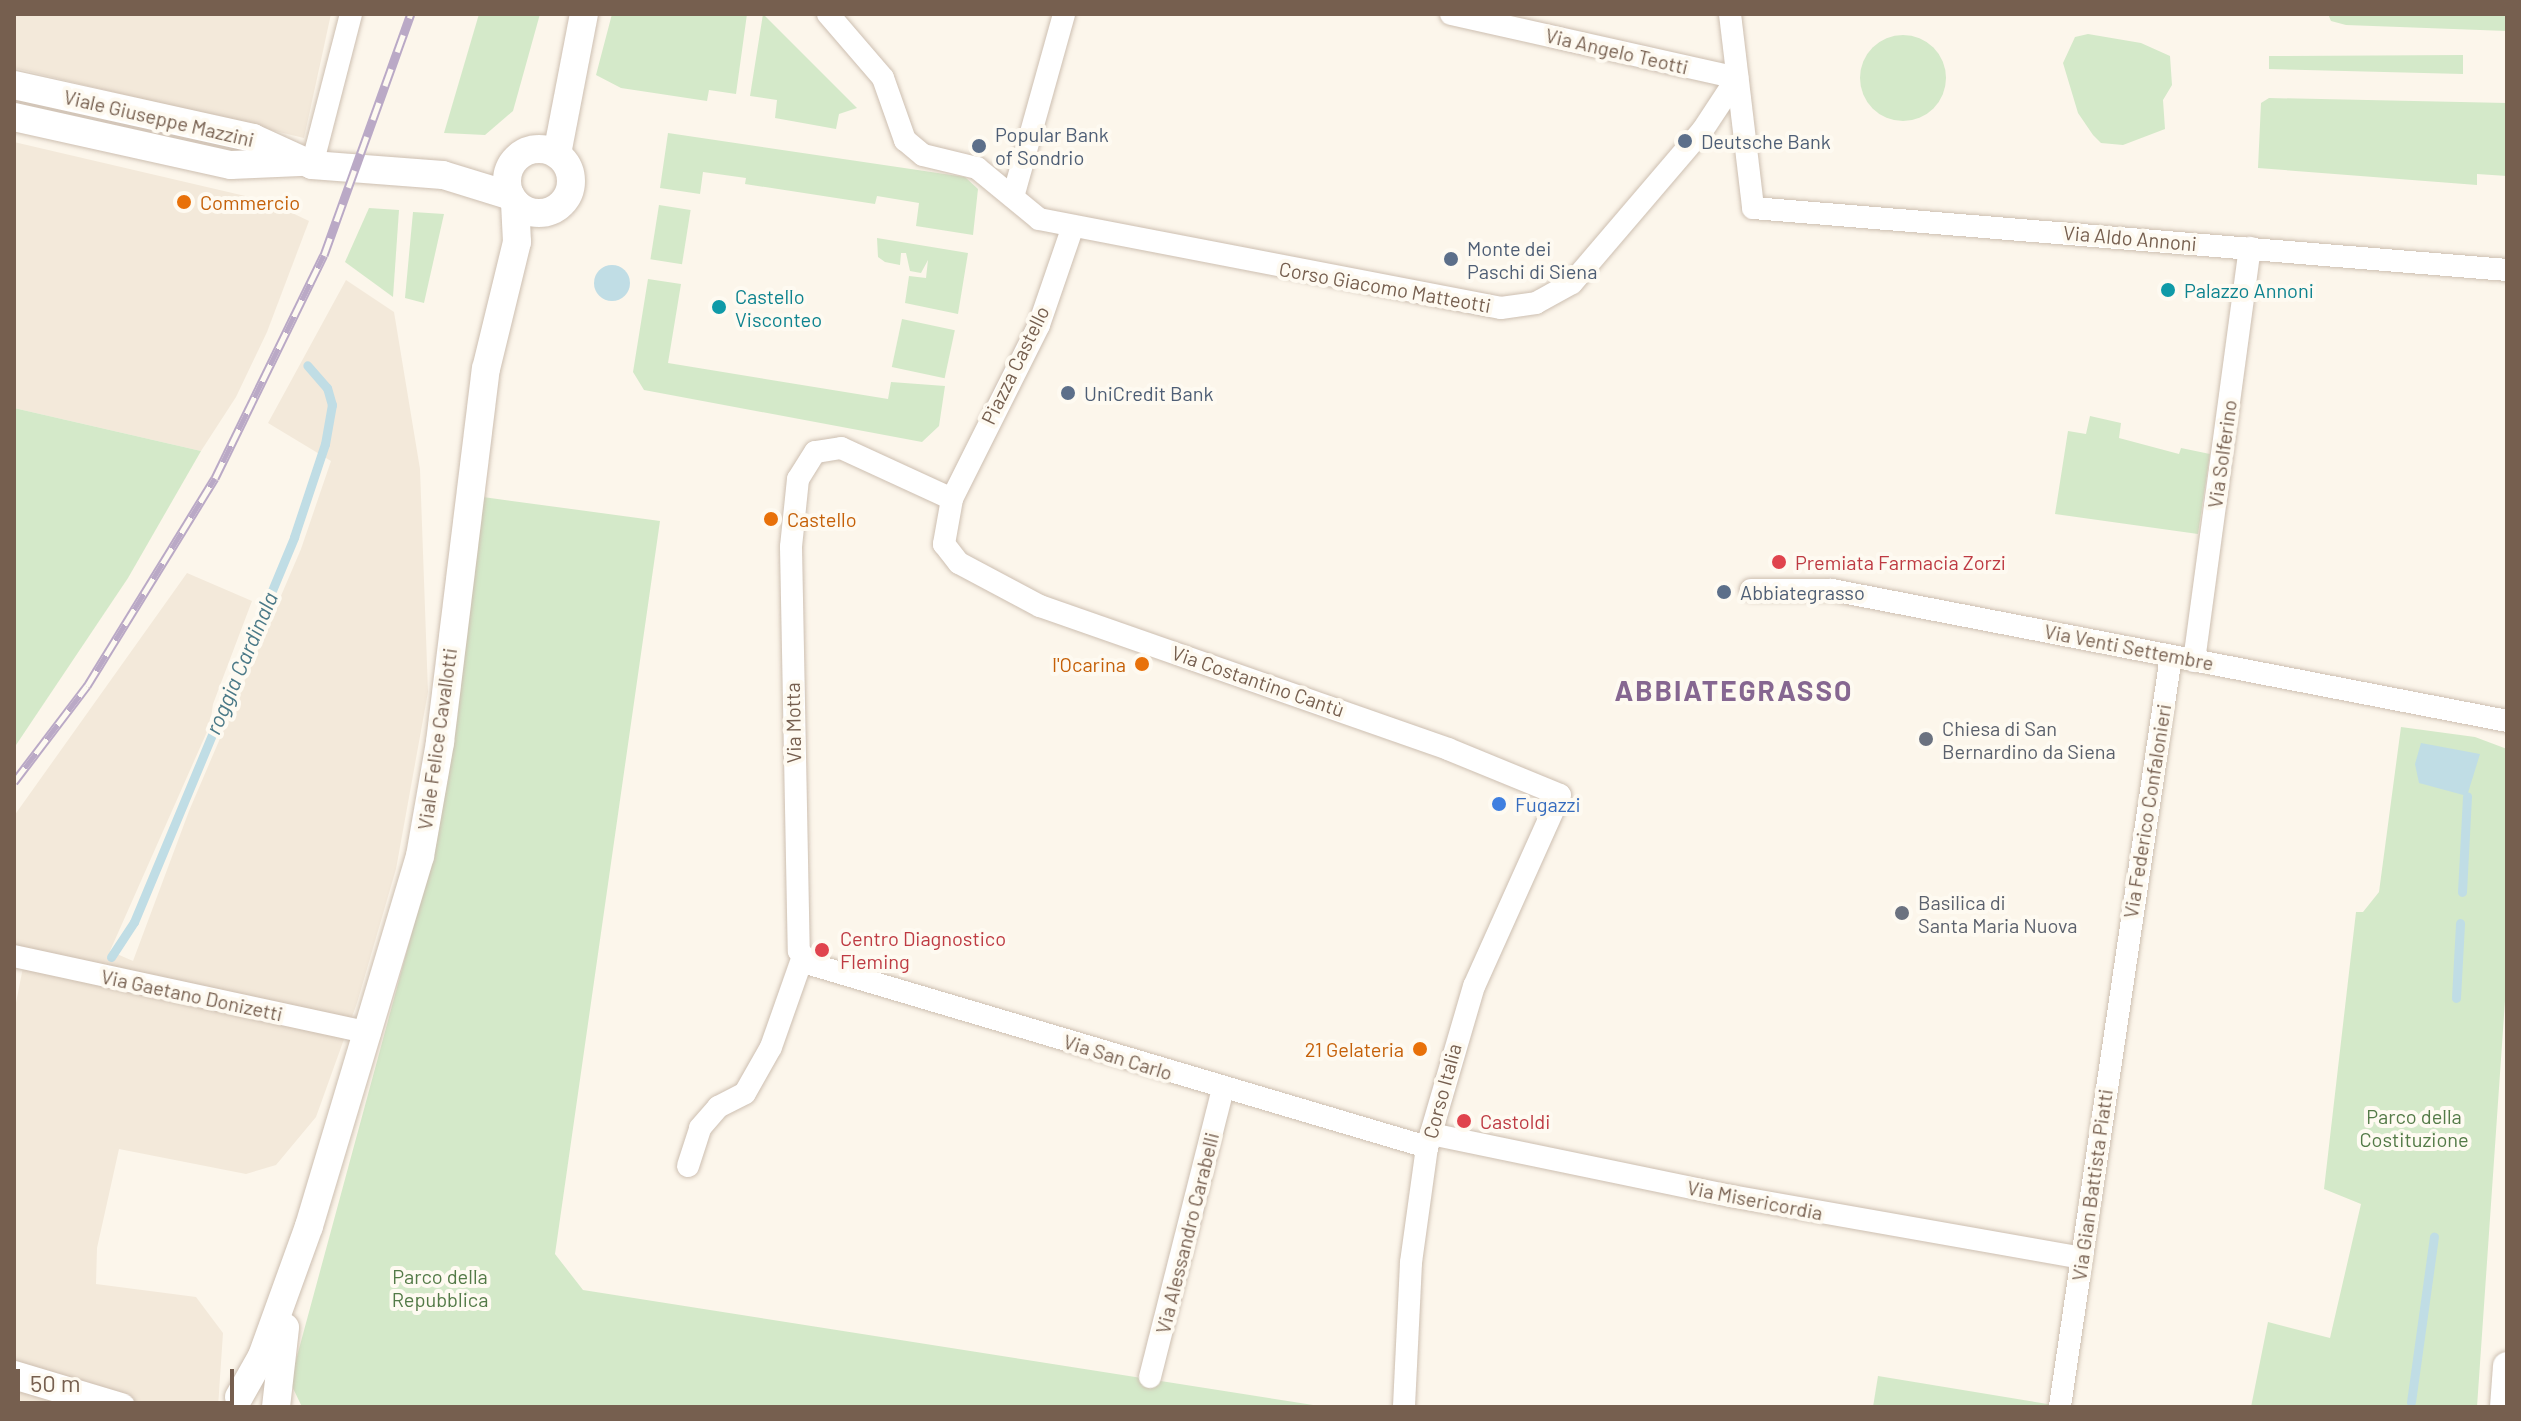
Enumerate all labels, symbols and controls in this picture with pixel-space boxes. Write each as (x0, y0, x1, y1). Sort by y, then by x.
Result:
street label: Via Angelo Teotti (1543, 23, 1691, 79)
street label: Viale Giuseppe Mazzini (61, 84, 257, 152)
place label: Popular Bank of Sondrio (995, 122, 1109, 169)
place label: Deutsche Bank (1701, 129, 1831, 153)
marker: Deutsche Bank (1676, 132, 1694, 150)
marker: Popular Bank of Sondrio (970, 137, 988, 155)
place label: Commercio (200, 190, 300, 214)
marker: Commercio (175, 193, 193, 211)
street label: Via Aldo Annoni (2062, 220, 2198, 256)
place label: Monte dei Paschi di Siena (1467, 236, 1597, 283)
marker: Monte dei Paschi di Siena (1442, 250, 1460, 268)
street label: Corso Giacomo Matteotti (1277, 257, 1493, 317)
place label: Palazzo Annoni (2184, 278, 2314, 302)
marker: Palazzo Annoni (2159, 281, 2177, 299)
place label: Castello Visconteo (735, 284, 822, 331)
marker: Castello Visconteo (710, 298, 728, 316)
street label: Piazza Castello (976, 302, 1054, 428)
place label: UniCredit Bank (1084, 381, 1214, 405)
marker: UniCredit Bank (1059, 384, 1077, 402)
street label: Via Solferino (2203, 398, 2241, 510)
place label: Castello (787, 507, 857, 531)
marker: Castello (762, 510, 780, 528)
place label: Premiata Farmacia Zorzi (1795, 550, 2006, 574)
marker: Premiata Farmacia Zorzi (1770, 553, 1788, 571)
place label: Abbiategrasso (1740, 580, 1865, 604)
marker: Abbiategrasso (1715, 583, 1733, 601)
water label: roggia Cardinala (199, 588, 283, 738)
street label: Via Venti Settembre (2042, 619, 2216, 675)
street label: Via Costantino Cantù (1169, 640, 1347, 722)
street label: Viale Felice Cavallotti (412, 646, 462, 832)
place label: l'Ocarina (1052, 652, 1126, 676)
marker: l'Ocarina (1133, 655, 1151, 673)
district label: ABBIATEGRASSO (1615, 673, 1853, 707)
street label: Via Motta (780, 682, 806, 764)
street label: Via Federico Confalonieri (2118, 702, 2176, 920)
place label: Chiesa di San Bernardino da Siena (1942, 716, 2116, 763)
marker: Chiesa di San Bernardino da Siena (1917, 730, 1935, 748)
place label: Fugazzi (1515, 792, 1581, 816)
marker: Fugazzi (1490, 795, 1508, 813)
place label: Basilica di Santa Maria Nuova (1918, 890, 2077, 937)
marker: Basilica di Santa Maria Nuova (1893, 904, 1911, 922)
place label: Centro Diagnostico Fleming (840, 926, 1006, 973)
marker: Centro Diagnostico Fleming (811, 939, 833, 961)
street label: Via Gaetano Donizetti (99, 964, 285, 1026)
street label: Via San Carlo (1061, 1029, 1175, 1085)
place label: 21 Gelateria (1305, 1037, 1404, 1061)
marker: 21 Gelateria (1411, 1040, 1429, 1058)
street label: Corso Italia (1418, 1041, 1466, 1141)
street label: Via Gian Battista Piatti (2067, 1088, 2117, 1282)
park label: Parco della Costituzione (2359, 1105, 2469, 1152)
place label: Castoldi (1480, 1109, 1550, 1133)
marker: Castoldi (1455, 1112, 1473, 1130)
street label: Via Alessandro Carabelli (1150, 1130, 1224, 1336)
street label: Via Misericordia (1685, 1175, 1825, 1225)
park label: Parco della Repubblica (392, 1264, 488, 1311)
scale bar (20, 1353, 238, 1403)
text: 50 m (30, 1368, 81, 1397)

